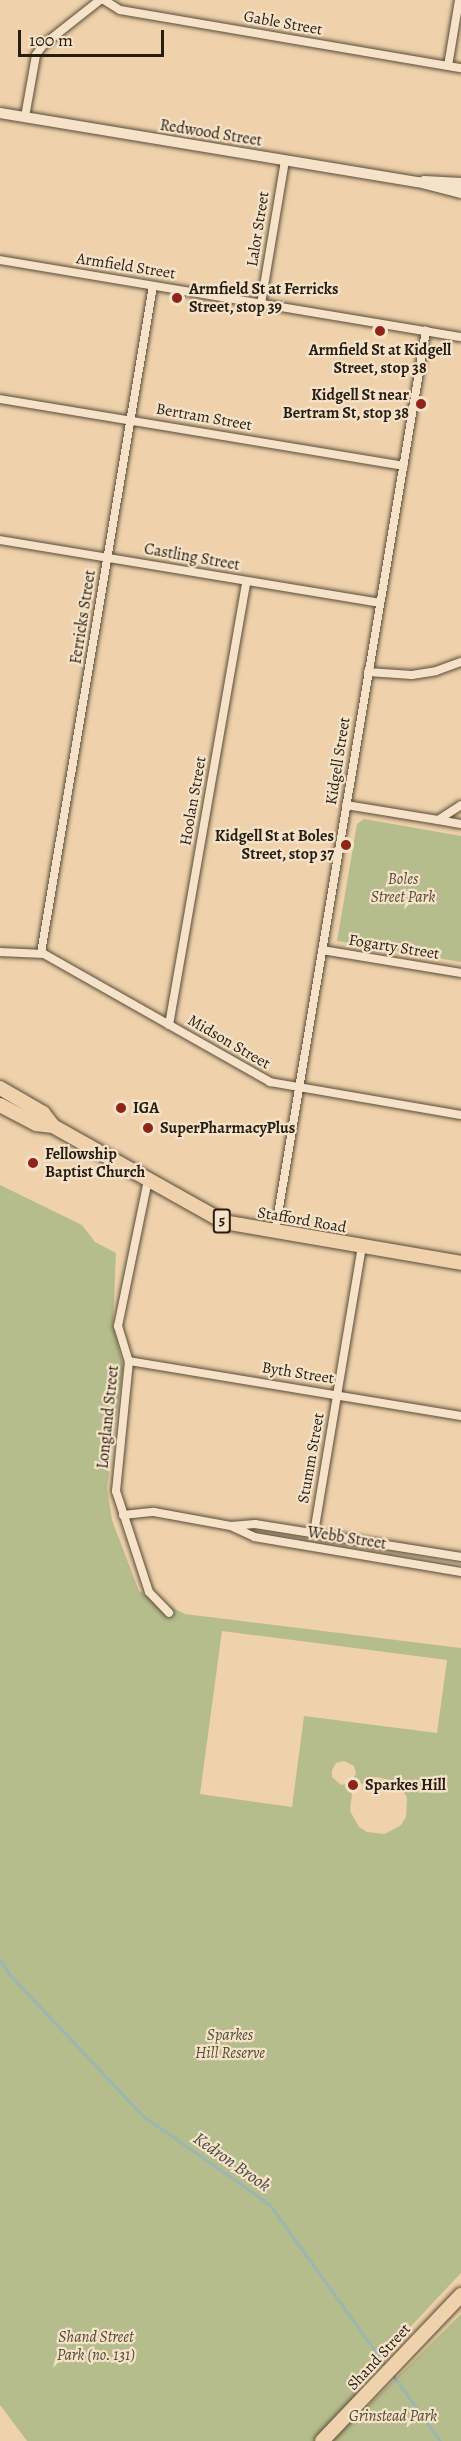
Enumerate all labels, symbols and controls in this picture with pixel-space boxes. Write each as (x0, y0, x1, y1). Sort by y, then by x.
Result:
street label: Gable Street (242, 7, 324, 39)
scale bar (21, 18, 166, 56)
text: 100 m (29, 28, 73, 52)
street label: Redwood Street (159, 115, 263, 151)
street label: Lalor Street (243, 190, 273, 268)
street label: Armfield Street (75, 249, 177, 283)
place label: Armfield St at Ferricks Street, stop 39 (189, 279, 339, 317)
marker: Armfield St at Ferricks Street, stop 39 (170, 291, 184, 305)
marker: Armfield St at Kidgell Street, stop 38 (373, 324, 387, 338)
place label: Armfield St at Kidgell Street, stop 38 (309, 340, 451, 378)
place label: Kidgell St near Bertram St, stop 38 (282, 385, 409, 423)
marker: Kidgell St near Bertram St, stop 38 (414, 397, 428, 411)
street label: Bertram Street (154, 399, 254, 435)
street label: Castling Street (143, 539, 241, 575)
street label: Ferricks Street (66, 569, 100, 665)
street label: Kidgell Street (322, 716, 354, 806)
street label: Hoolan Street (176, 755, 210, 847)
place label: Kidgell St at Boles Street, stop 37 (215, 826, 334, 864)
marker: Kidgell St at Boles Street, stop 37 (339, 838, 353, 852)
park label: Boles Street Park (371, 869, 435, 907)
street label: Fogarty Street (347, 930, 441, 964)
street label: Midson Street (184, 1011, 274, 1073)
place label: IGA (133, 1098, 159, 1118)
marker: IGA (114, 1101, 128, 1115)
place label: SuperPharmacyPlus (160, 1118, 295, 1138)
marker: SuperPharmacyPlus (141, 1121, 155, 1135)
place label: Fellowship Baptist Church (45, 1144, 145, 1182)
marker: Fellowship Baptist Church (26, 1156, 40, 1170)
street label: Stafford Road (256, 1203, 348, 1237)
road number: 5 (212, 1209, 232, 1233)
street label: Byth Street (261, 1358, 335, 1388)
street label: Longland Street (93, 1364, 123, 1470)
street label: Stumm Street (294, 1411, 328, 1505)
street label: Webb Street (306, 1522, 388, 1554)
place label: Sparkes Hill (365, 1775, 446, 1795)
marker: Sparkes Hill (346, 1778, 360, 1792)
park label: Sparkes Hill Reserve (195, 2025, 265, 2063)
water label: Kedron Brook (189, 2128, 275, 2196)
street label: Shand Street (343, 2320, 415, 2394)
park label: Shand Street Park (no. 131) (57, 2327, 135, 2365)
park label: Grinstead Park (349, 2406, 437, 2426)

